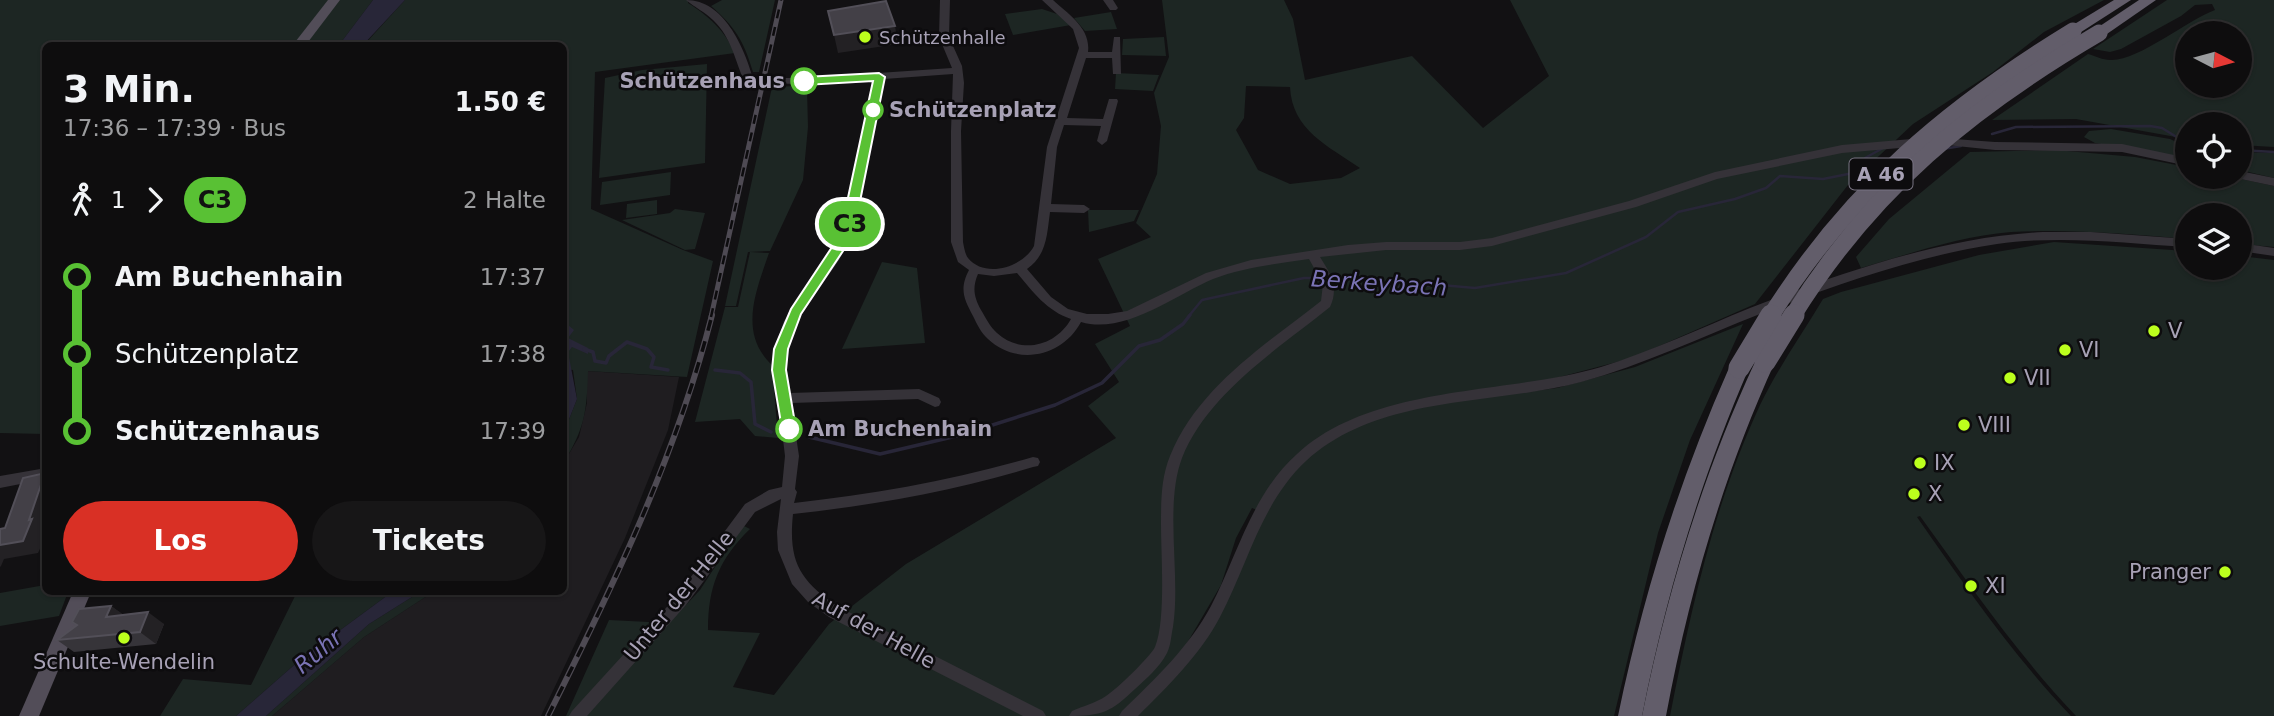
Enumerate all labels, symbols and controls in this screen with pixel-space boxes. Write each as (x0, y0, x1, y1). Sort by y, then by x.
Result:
north arrow (2175, 21, 2252, 98)
map controls (2175, 21, 2252, 280)
place label: Schützenhalle (879, 27, 1006, 48)
marker: Schützenhalle (857, 29, 873, 45)
text: 3 Min. (63, 67, 195, 111)
marker: Schützenhaus (791, 68, 817, 94)
place label: Schützenhaus (620, 69, 785, 93)
text: 1.50 € (455, 87, 546, 117)
place label: Schützenplatz (889, 98, 1057, 122)
marker: Schützenplatz (863, 100, 883, 120)
button: locate (2175, 112, 2252, 189)
text: 17:36 – 17:39 · Bus (63, 115, 286, 141)
road number: A 46 (1850, 158, 1912, 190)
icon: walk (63, 181, 101, 219)
icon: forward (136, 181, 174, 219)
text: C3 (198, 186, 232, 214)
text: 1 (111, 187, 126, 213)
text: 2 Halte (463, 187, 546, 213)
line badge: C3 (818, 201, 882, 247)
button: layers (2175, 203, 2252, 280)
text: C3 (833, 210, 867, 238)
text: Am Buchenhain (115, 262, 343, 292)
text: 17:37 (480, 264, 546, 290)
water label: Berkeybach (1310, 265, 1448, 301)
place label: V (2168, 319, 2183, 343)
marker: V (2146, 323, 2162, 339)
place label: VI (2079, 338, 2100, 362)
text: Schützenplatz (115, 339, 299, 369)
text: 17:38 (480, 341, 546, 367)
marker: VI (2057, 342, 2073, 358)
place label: VII (2024, 366, 2051, 390)
marker: VII (2002, 370, 2018, 386)
place label: VIII (1978, 413, 2011, 437)
text: Schützenhaus (115, 416, 320, 446)
marker: Am Buchenhain (776, 416, 802, 442)
place label: Am Buchenhain (808, 417, 992, 441)
marker: VIII (1956, 417, 1972, 433)
text: 17:39 (480, 418, 546, 444)
place label: IX (1934, 451, 1955, 475)
marker: IX (1912, 455, 1928, 471)
place label: X (1928, 482, 1942, 506)
marker: X (1906, 486, 1922, 502)
button: Los (63, 501, 298, 581)
button: Tickets (312, 501, 546, 581)
street label: Unter der Helle (619, 526, 739, 666)
place label: Pranger (2129, 560, 2211, 584)
marker: Pranger (2217, 564, 2233, 580)
place label: XI (1985, 574, 2006, 598)
marker: XI (1963, 578, 1979, 594)
street label: Auf der Helle (808, 586, 940, 674)
water label: Ruhr (289, 623, 348, 679)
marker: Schulte-Wendelin (116, 630, 132, 646)
place label: Schulte-Wendelin (33, 650, 215, 674)

